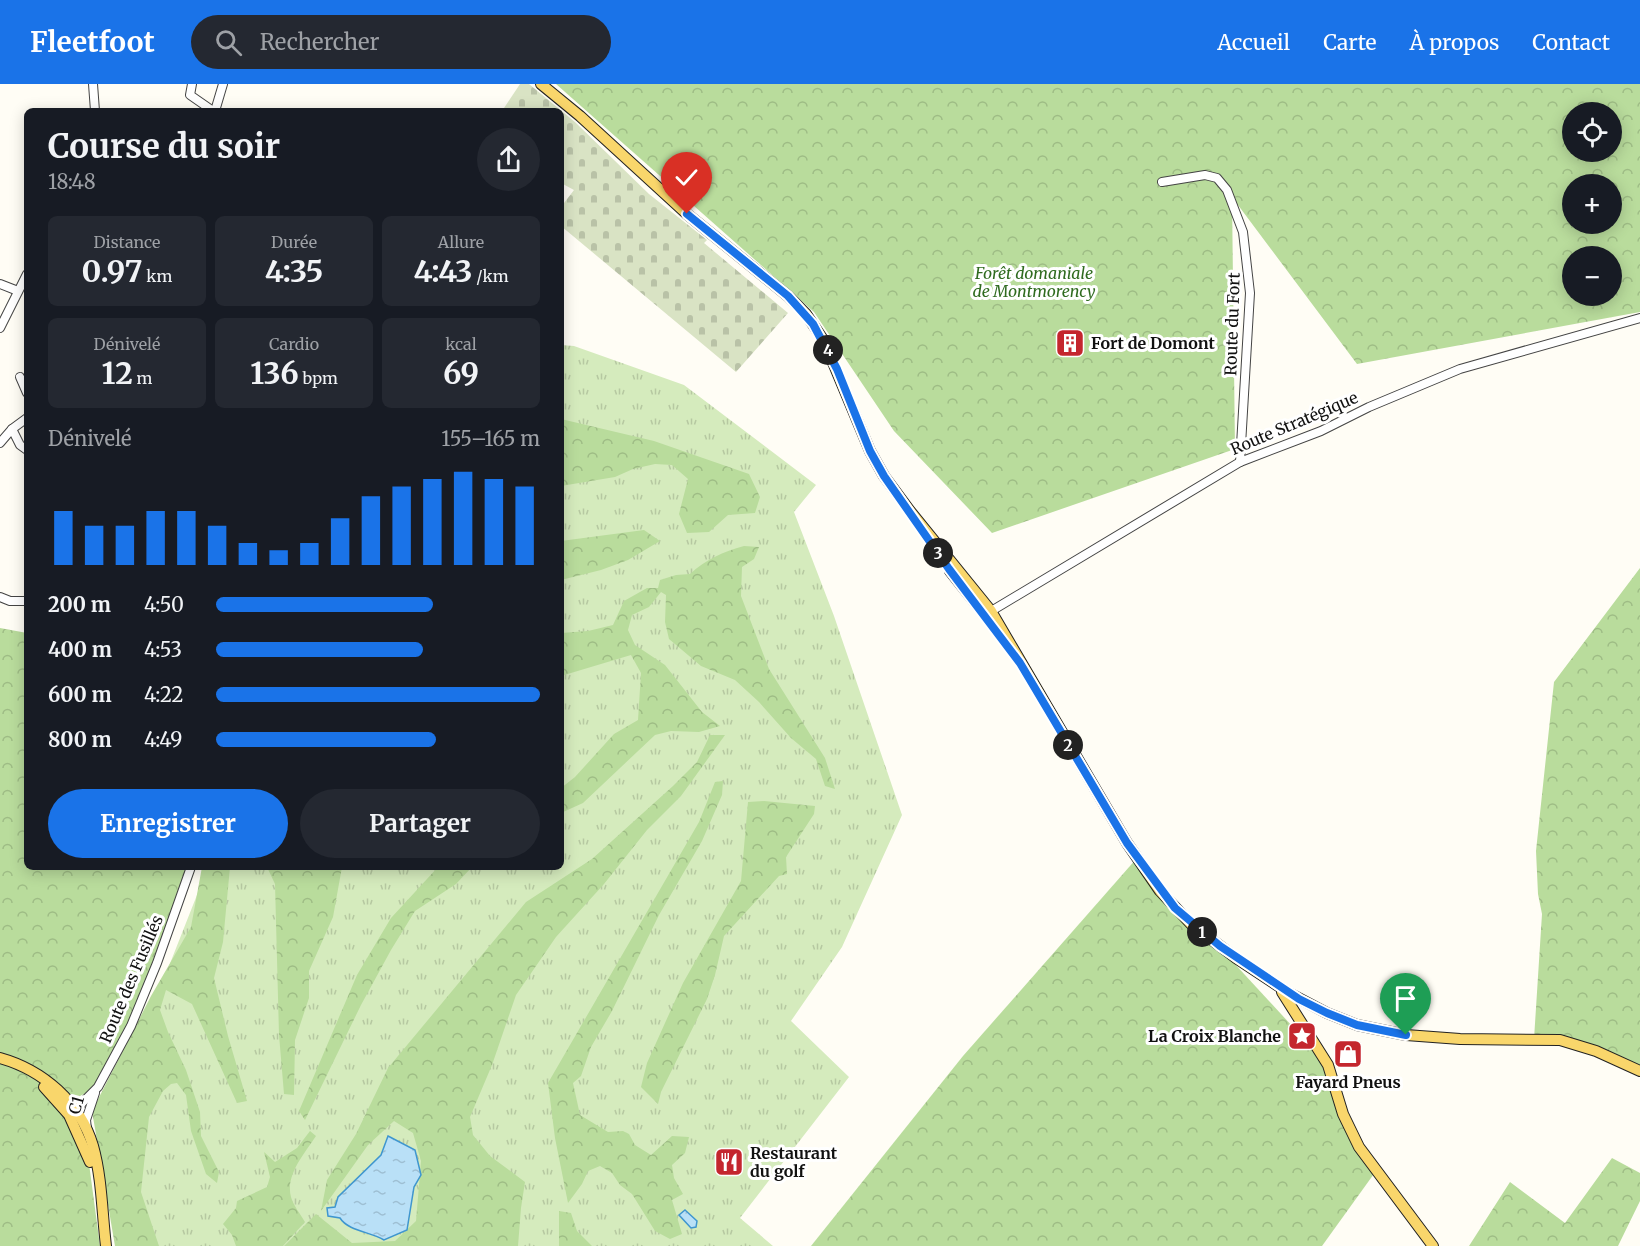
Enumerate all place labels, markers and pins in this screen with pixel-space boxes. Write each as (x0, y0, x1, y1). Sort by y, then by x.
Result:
pin (661, 152, 712, 214)
building icon: Fort de Domont (1054, 327, 1086, 359)
place label: Fort de Domont (1091, 333, 1215, 353)
pin: 4 (813, 335, 843, 365)
pin: 3 (923, 538, 953, 568)
pin: 2 (1053, 730, 1083, 760)
pin: 1 (1187, 917, 1217, 947)
pin (1380, 973, 1431, 1035)
place icon: La Croix Blanche (1286, 1020, 1318, 1052)
place label: La Croix Blanche (1148, 1026, 1281, 1046)
shop icon: Fayard Pneus (1332, 1038, 1364, 1070)
place label: Fayard Pneus (1295, 1072, 1401, 1092)
place label: Restaurant du golf (750, 1143, 838, 1181)
restaurant icon: Restaurant du golf (713, 1146, 745, 1178)

